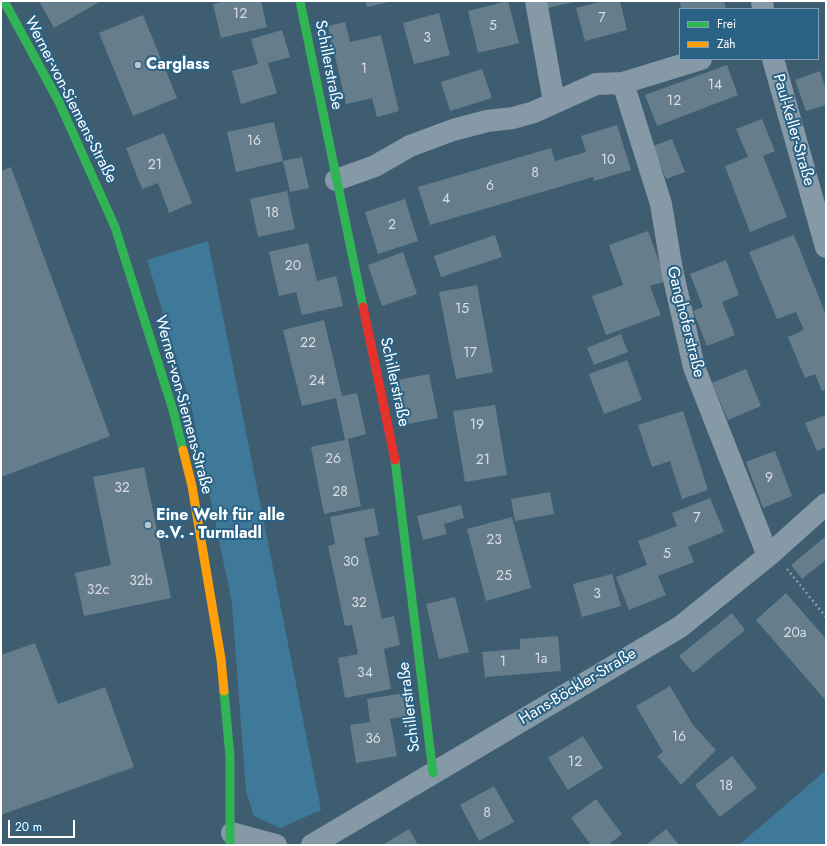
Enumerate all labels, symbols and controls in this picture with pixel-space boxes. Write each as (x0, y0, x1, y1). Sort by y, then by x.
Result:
house number: 12 (233, 7, 247, 23)
legend (679, 8, 819, 60)
house number: 7 (598, 11, 606, 27)
street label: Werner-von-Siemens-Straße (20, 14, 120, 186)
text: Frei (717, 15, 736, 33)
street label: Schillerstraße (310, 19, 346, 111)
house number: 5 (489, 19, 497, 35)
house number: 3 (423, 31, 431, 47)
text: Zäh (717, 35, 736, 53)
place label: Carglass (146, 55, 209, 75)
marker: Carglass (133, 60, 143, 70)
house number: 1 (361, 62, 367, 78)
street label: Paul-Keller-Straße (768, 72, 818, 188)
house number: 14 (708, 78, 722, 94)
house number: 12 (667, 94, 681, 110)
house number: 16 (247, 134, 261, 150)
house number: 10 (601, 153, 615, 169)
house number: 21 (148, 158, 162, 174)
house number: 8 (531, 166, 539, 182)
house number: 6 (486, 179, 494, 195)
house number: 4 (442, 192, 450, 208)
house number: 18 (265, 206, 279, 222)
house number: 2 (388, 218, 396, 234)
house number: 20 (285, 259, 301, 275)
street label: Ganghoferstraße (662, 264, 708, 380)
house number: 15 (455, 302, 469, 318)
street label: Werner-von-Siemens-Straße (150, 314, 216, 496)
house number: 22 (300, 336, 316, 352)
street label: Schillerstraße (375, 336, 413, 428)
house number: 17 (463, 346, 477, 362)
house number: 24 (309, 374, 325, 390)
house number: 19 (470, 418, 484, 434)
house number: 26 (325, 452, 341, 468)
house number: 21 (476, 453, 490, 469)
house number: 9 (765, 471, 773, 487)
house number: 32 (114, 481, 130, 497)
house number: 28 (332, 485, 348, 501)
place label: Eine Welt für alle e.V. - Turmladl (156, 506, 285, 544)
house number: 7 (693, 511, 701, 527)
marker: Eine Welt für alle e.V. - Turmladl (143, 520, 153, 530)
house number: 23 (486, 533, 502, 549)
house number: 5 (663, 547, 671, 563)
house number: 30 (343, 555, 359, 571)
house number: 25 (496, 569, 512, 585)
house number: 32b (129, 574, 153, 590)
house number: 32c (87, 583, 109, 599)
house number: 3 (593, 587, 601, 603)
house number: 32 (351, 596, 367, 612)
house number: 20a (783, 626, 807, 642)
street label: Hans-Böckler-Straße (516, 644, 640, 730)
house number: 1a (534, 652, 548, 668)
house number: 1 (500, 655, 506, 671)
street label: Schillerstraße (395, 661, 425, 753)
house number: 34 (357, 666, 373, 682)
house number: 16 (672, 730, 686, 746)
house number: 36 (365, 732, 381, 748)
house number: 12 (568, 755, 582, 771)
house number: 18 (719, 779, 733, 795)
house number: 8 (483, 806, 491, 822)
scale bar (10, 812, 77, 838)
text: 20 m (15, 818, 42, 836)

